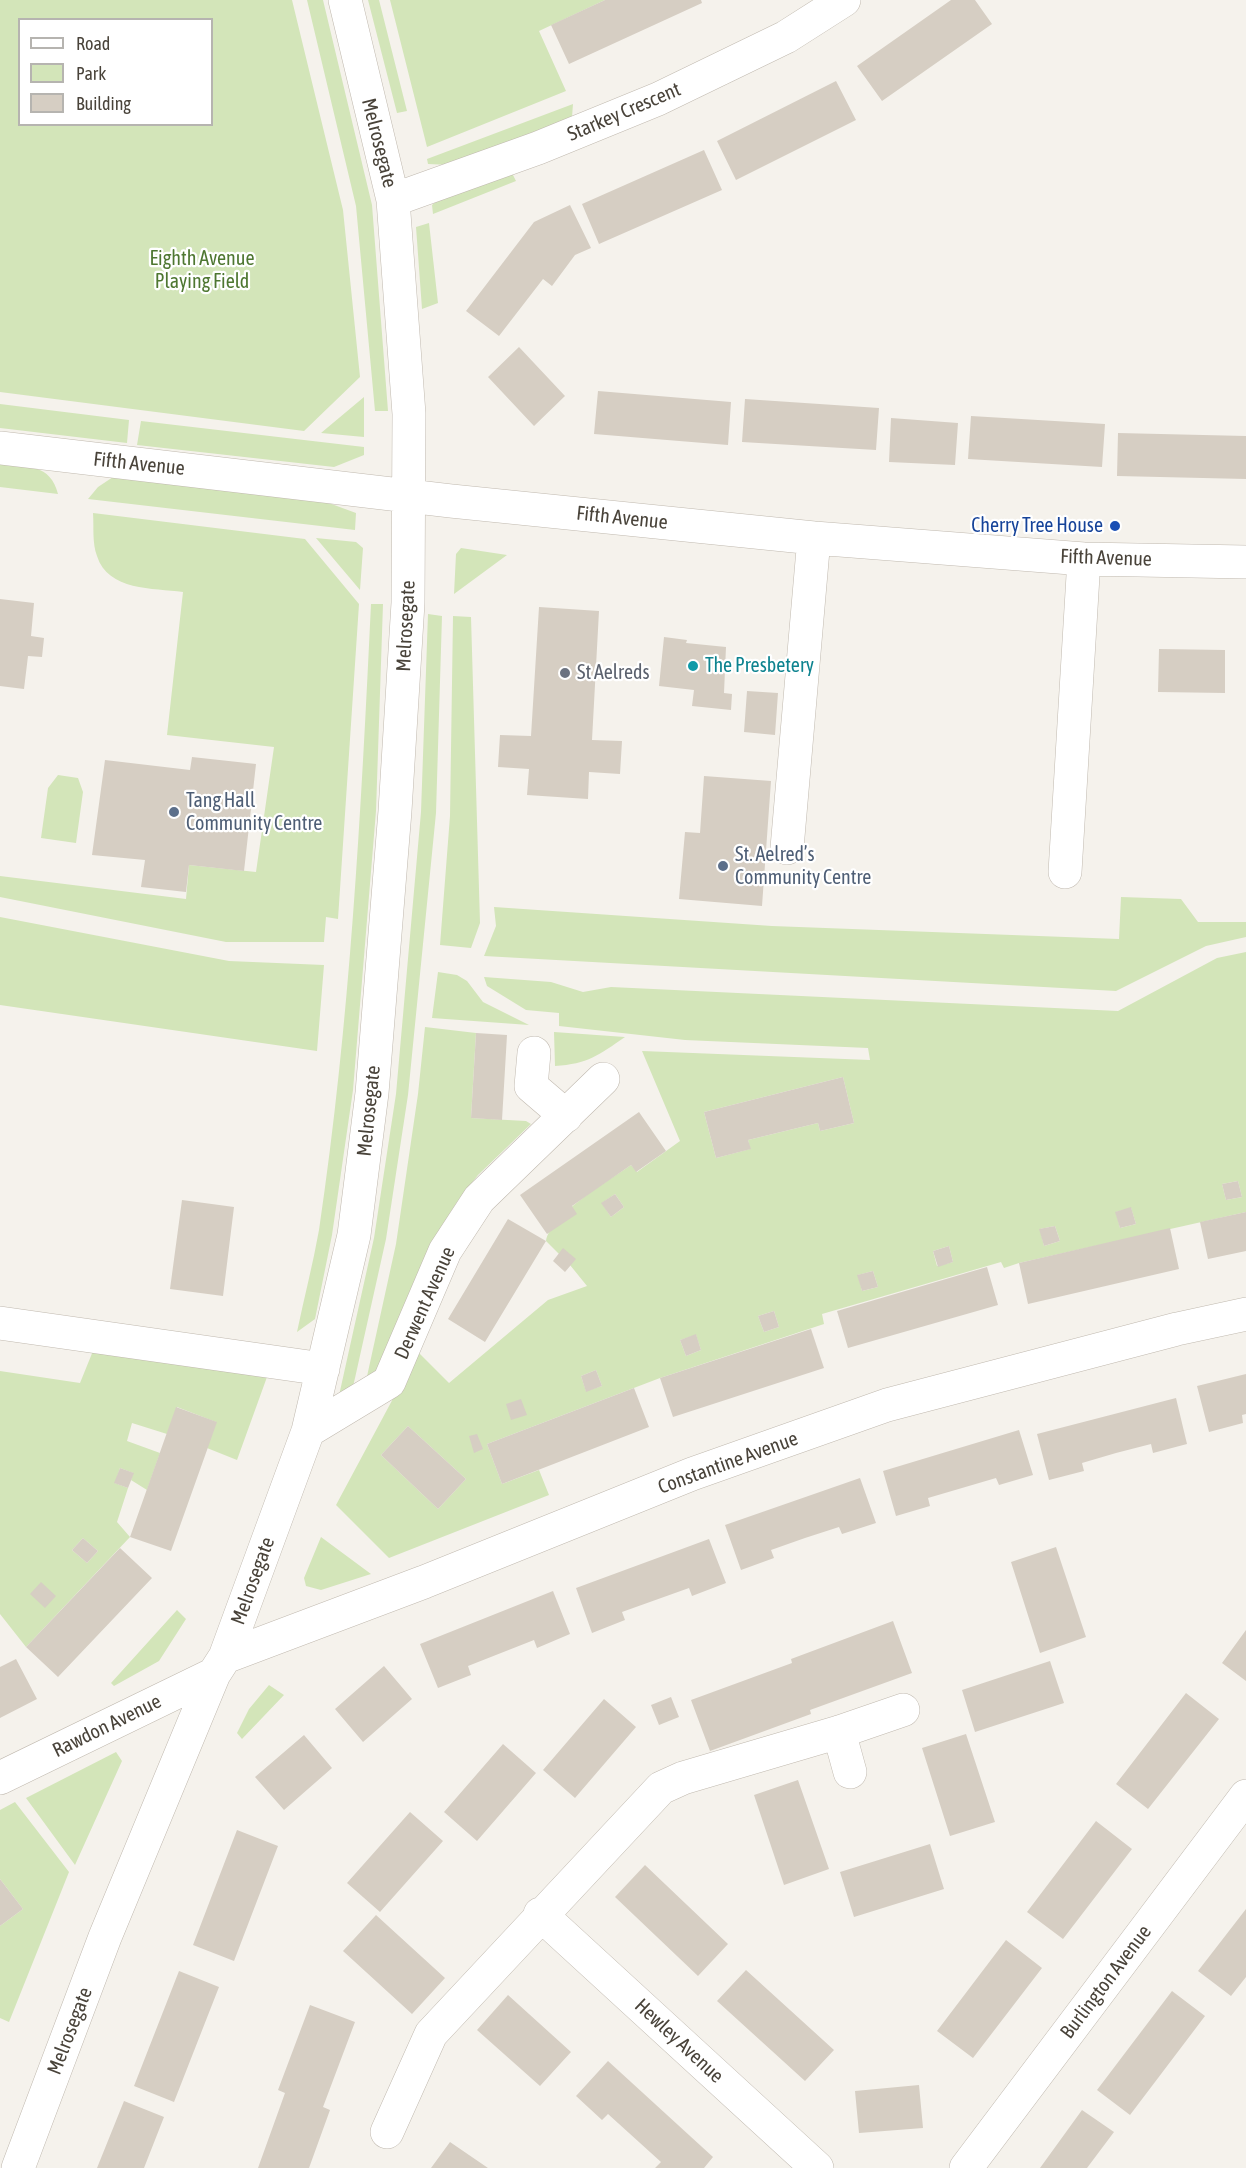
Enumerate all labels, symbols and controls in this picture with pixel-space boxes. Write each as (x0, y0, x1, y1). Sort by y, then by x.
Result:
legend (18, 18, 213, 126)
text: Road (76, 33, 110, 54)
text: Park (76, 63, 106, 84)
street label: Starkey Crescent (564, 77, 684, 147)
text: Building (76, 93, 131, 114)
street label: Melrosegate (356, 96, 402, 190)
park label: Eighth Avenue Playing Field (150, 247, 254, 294)
street label: Fifth Avenue (92, 447, 186, 481)
street label: Fifth Avenue (575, 501, 669, 535)
place label: Cherry Tree House (971, 514, 1103, 538)
marker: Cherry Tree House (1108, 519, 1122, 533)
street label: Fifth Avenue (1060, 544, 1152, 572)
street label: Melrosegate (392, 580, 420, 672)
place label: The Presbetery (705, 654, 814, 678)
marker: The Presbetery (686, 659, 700, 673)
place label: St Aelreds (577, 661, 649, 685)
marker: St Aelreds (558, 666, 572, 680)
place label: Tang Hall Community Centre (186, 789, 322, 836)
marker: Tang Hall Community Centre (167, 805, 181, 819)
place label: St. Aelred’s Community Centre (735, 843, 871, 890)
marker: St. Aelred’s Community Centre (716, 859, 730, 873)
street label: Melrosegate (352, 1064, 386, 1158)
street label: Derwent Avenue (390, 1243, 460, 1363)
street label: Constantine Avenue (655, 1427, 801, 1499)
street label: Melrosegate (226, 1534, 280, 1628)
street label: Rawdon Avenue (49, 1689, 165, 1763)
street label: Burlington Avenue (1055, 1920, 1157, 2044)
street label: Melrosegate (42, 1984, 98, 2078)
street label: Hewley Avenue (630, 1994, 728, 2088)

